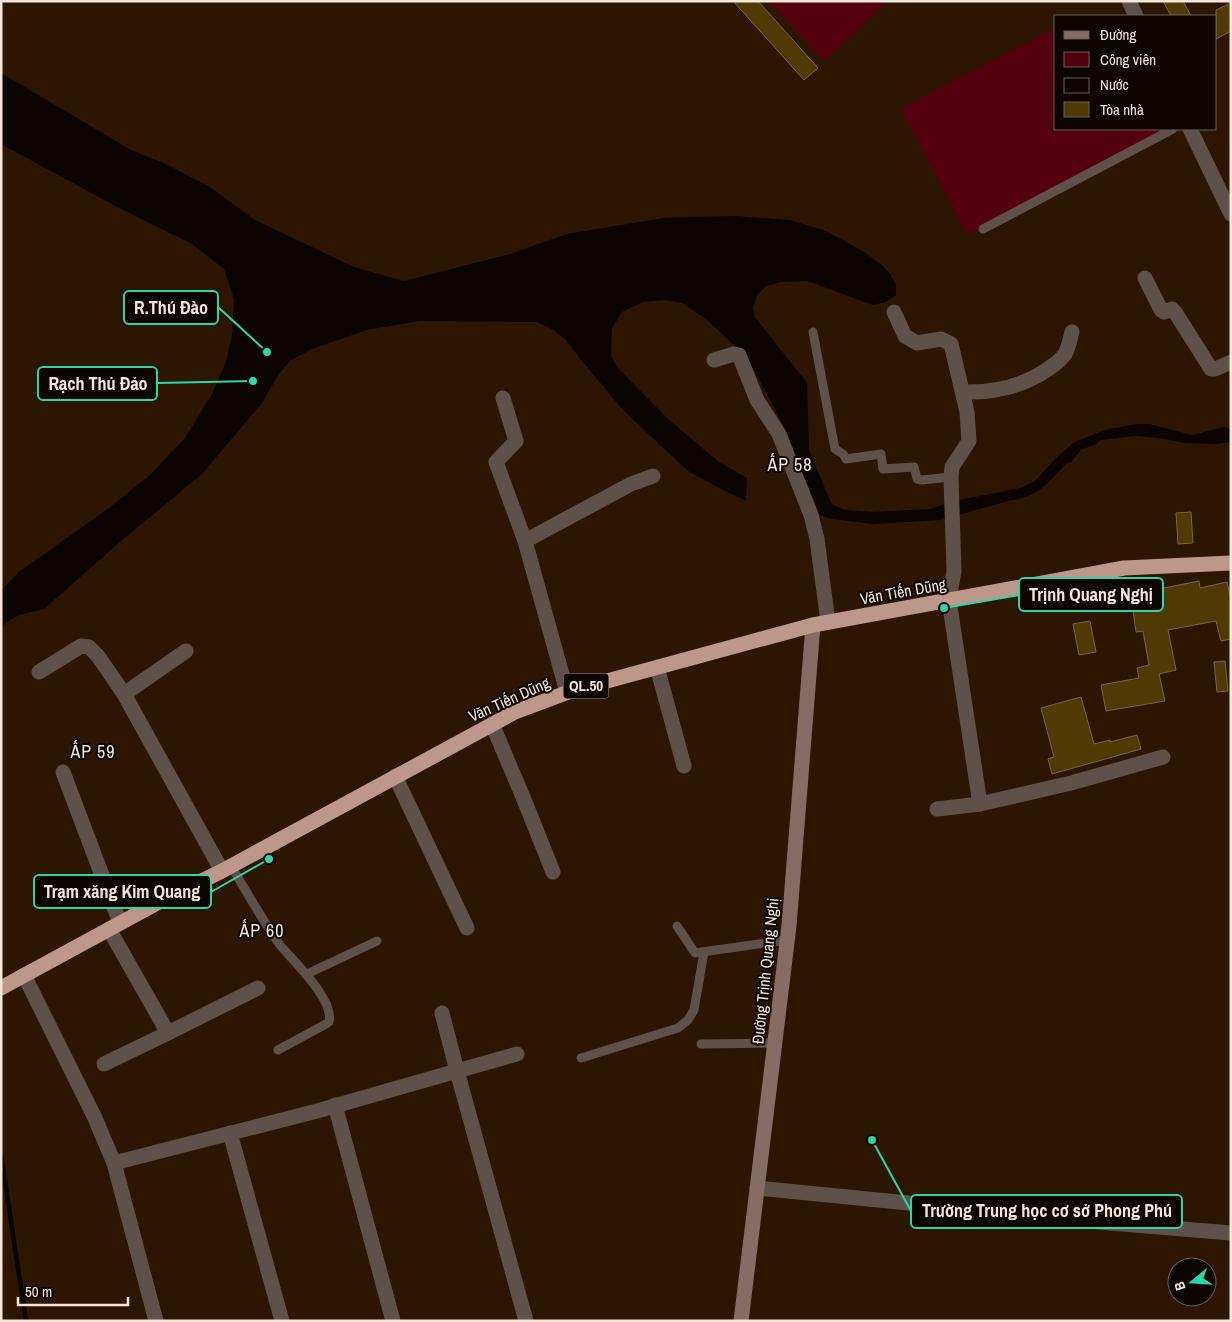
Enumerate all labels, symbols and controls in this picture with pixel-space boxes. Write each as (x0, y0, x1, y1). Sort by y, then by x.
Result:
legend (1054, 15, 1217, 130)
text: Đường (1100, 24, 1136, 45)
text: Công viên (1100, 49, 1156, 70)
text: Nước (1100, 74, 1129, 95)
text: Tòa nhà (1100, 99, 1144, 120)
callout: R.Thú Đào (124, 291, 218, 324)
text: R.Thú Đào (134, 295, 208, 320)
callout: Rạch Thủ Đảo (38, 367, 157, 400)
text: Rạch Thủ Đảo (48, 371, 148, 396)
district label: ẤP 58 (767, 452, 812, 477)
street label: Văn Tiến Dũng (858, 573, 948, 609)
callout: Trịnh Quang Nghị (1019, 578, 1163, 611)
text: Trịnh Quang Nghị (1029, 582, 1153, 607)
street label: Văn Tiến Dũng (465, 671, 554, 727)
road number: QL.50 (564, 674, 608, 698)
district label: ẤP 59 (70, 739, 115, 764)
callout: Trạm xăng Kim Quang (34, 875, 211, 908)
text: Trạm xăng Kim Quang (44, 879, 200, 904)
street label: Đường Trịnh Quang Nghị (746, 897, 784, 1045)
district label: ẤP 60 (239, 918, 284, 943)
callout: Trường Trung học cơ sở Phong Phú (911, 1195, 1182, 1228)
text: Trường Trung học cơ sở Phong Phú (922, 1198, 1172, 1223)
north arrow (1167, 1257, 1217, 1307)
scale bar (18, 1274, 128, 1306)
text: B (1170, 1279, 1189, 1293)
text: 50 m (25, 1281, 52, 1302)

